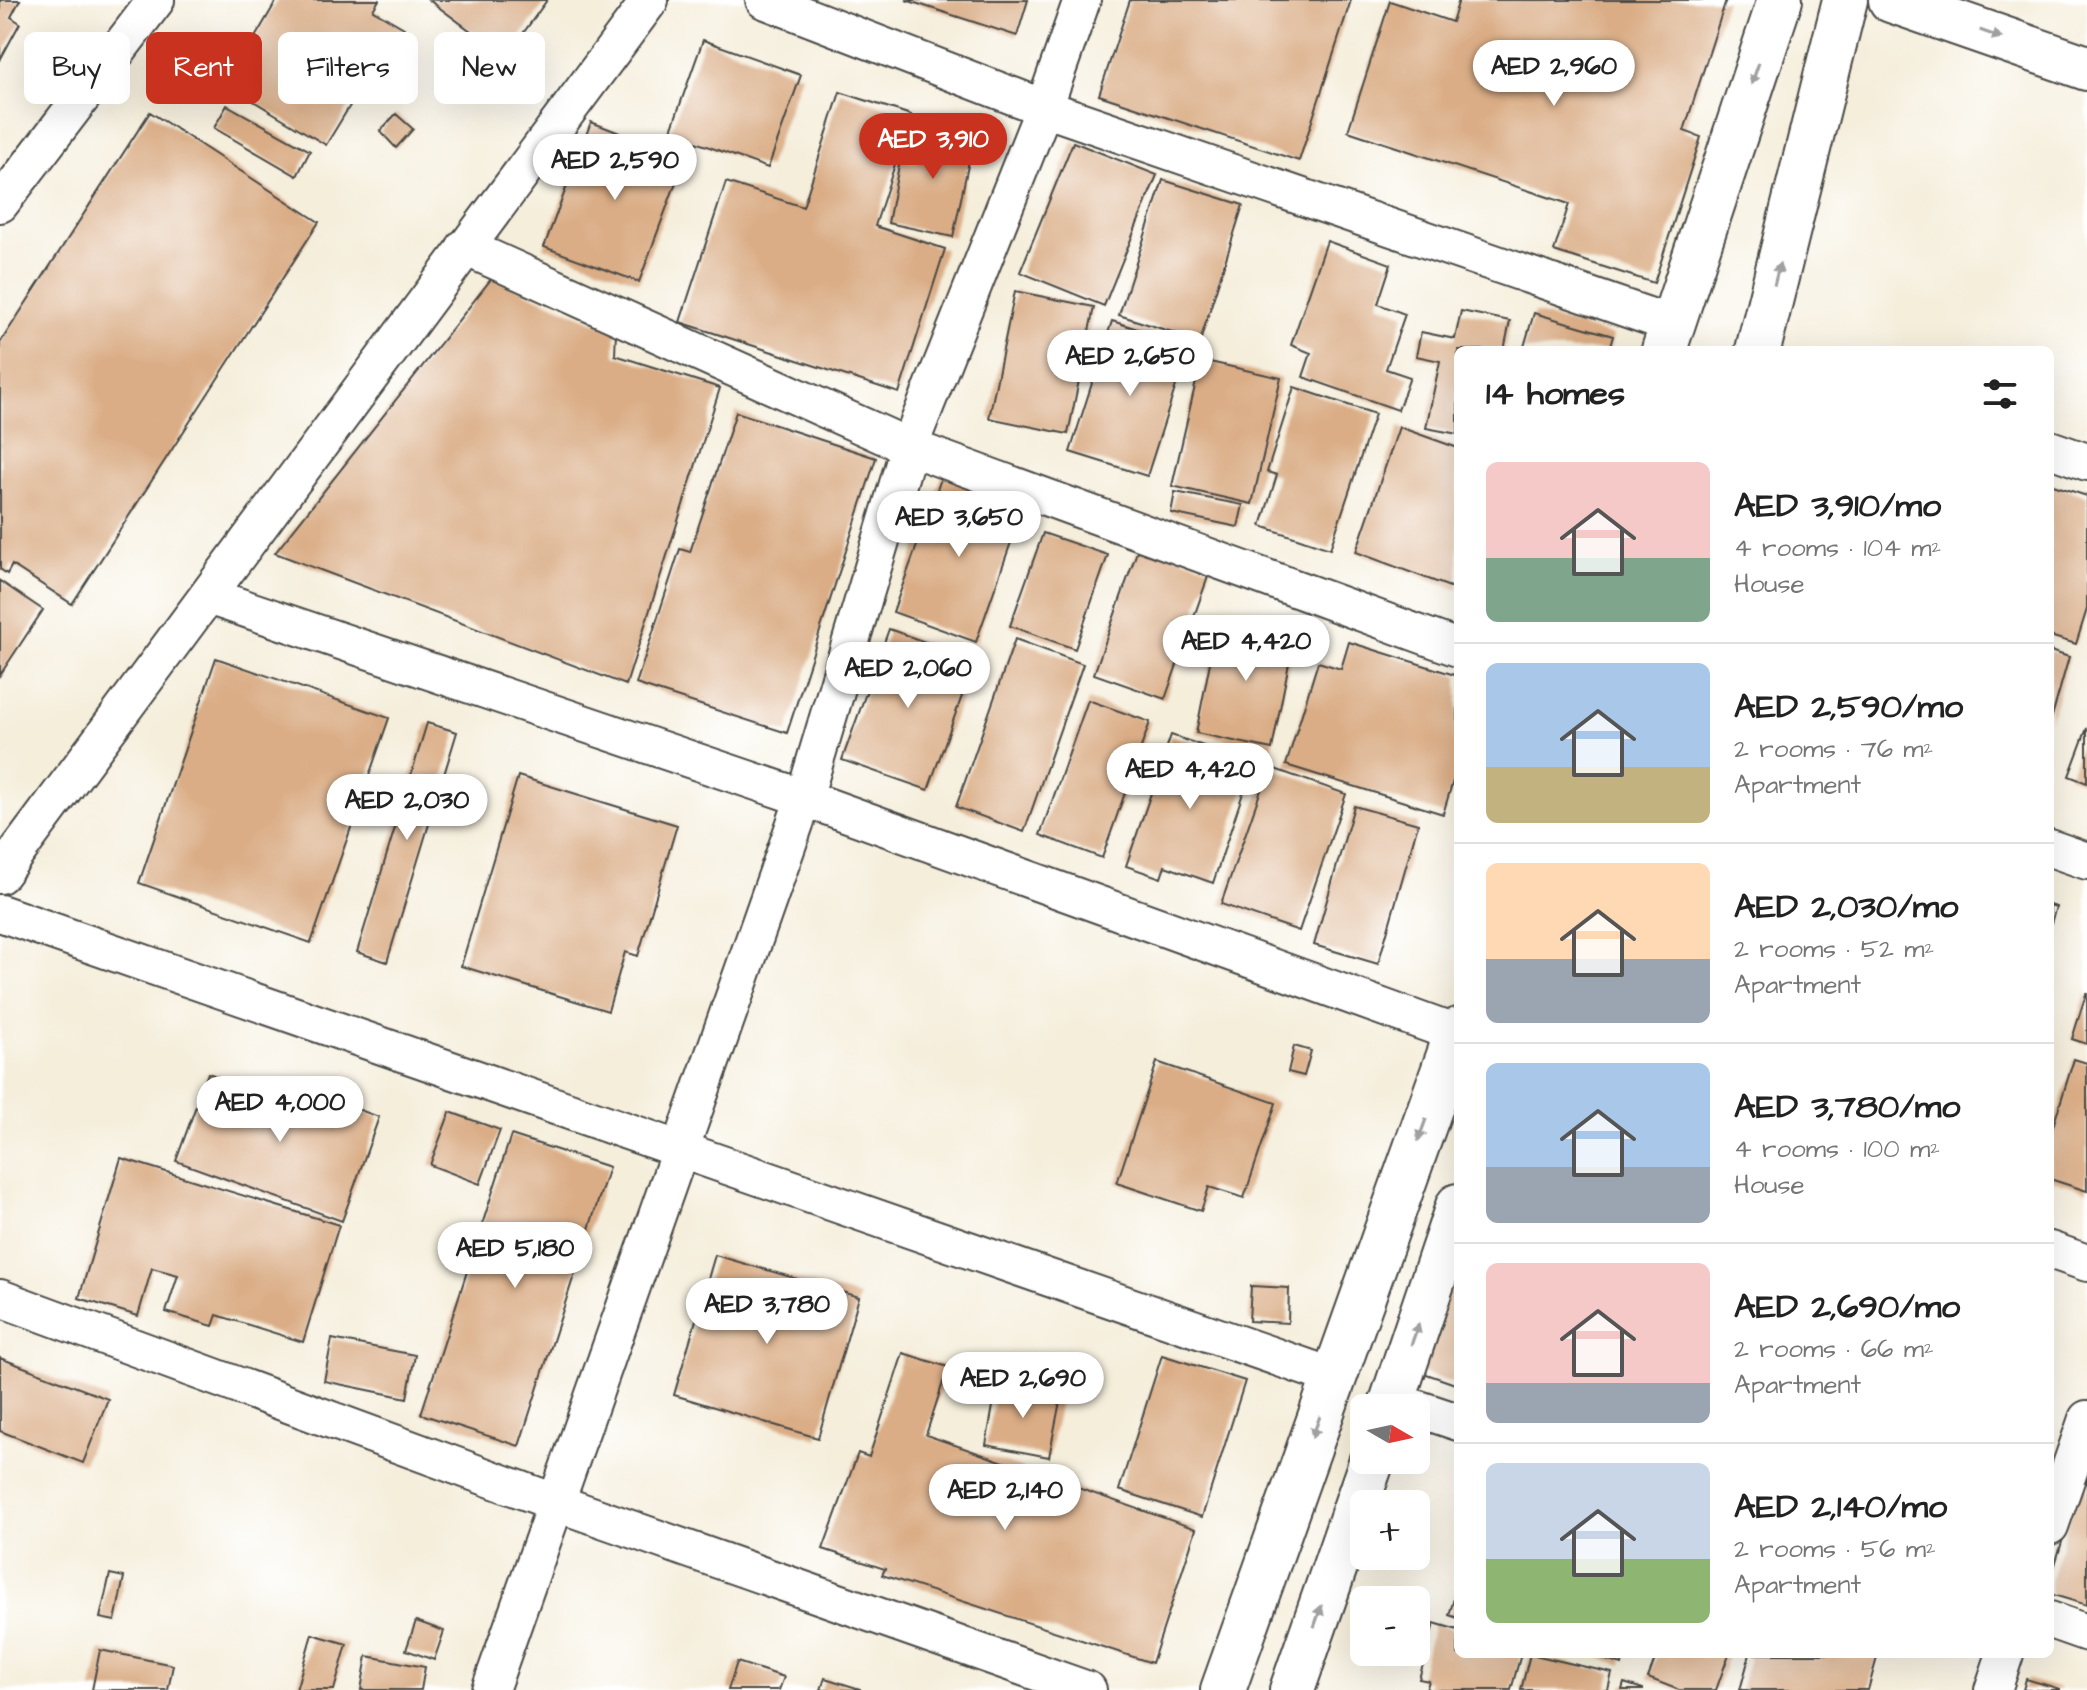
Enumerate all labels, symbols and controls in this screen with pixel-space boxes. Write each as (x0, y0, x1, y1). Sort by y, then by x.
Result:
one-way arrow (1979, 29, 2003, 41)
chip: Buy (24, 32, 130, 104)
chip: Rent (146, 32, 262, 104)
chip: Filters (278, 32, 418, 104)
chip: New (434, 32, 545, 104)
pin: AED 2,960 (1462, 40, 1646, 108)
text: AED 2,960 (1491, 48, 1617, 84)
one-way arrow (1749, 62, 1761, 86)
pin: AED 3,910 (841, 113, 1025, 181)
text: AED 3,910 (877, 121, 989, 157)
pin: AED 2,590 (523, 134, 707, 202)
text: AED 2,590 (551, 142, 679, 178)
one-way arrow (1771, 262, 1784, 287)
pin: AED 2,650 (1038, 330, 1222, 398)
text: AED 2,650 (1065, 338, 1195, 374)
text: 14 homes (1486, 370, 1625, 418)
icon: filters (1978, 372, 2022, 416)
text: AED 3,910/mo (1734, 482, 1941, 530)
pin: AED 3,650 (867, 491, 1051, 559)
icon: home (1550, 494, 1646, 590)
text: AED 3,650 (895, 499, 1023, 535)
text: 4 rooms · 104 m² (1734, 530, 1941, 566)
text: House (1734, 566, 1805, 602)
pin: AED 4,420 (1154, 615, 1338, 683)
text: AED 4,420 (1181, 623, 1311, 659)
pin: AED 2,060 (816, 642, 1000, 710)
text: AED 2,060 (844, 650, 972, 686)
text: AED 2,590/mo (1734, 683, 1963, 731)
icon: home (1550, 695, 1646, 791)
text: 2 rooms · 76 m² (1734, 731, 1933, 767)
pin: AED 4,420 (1098, 743, 1282, 811)
text: AED 4,420 (1125, 751, 1255, 787)
text: Apartment (1734, 767, 1861, 803)
pin: AED 2,030 (315, 774, 499, 842)
text: AED 2,030 (345, 782, 469, 818)
text: AED 2,030/mo (1734, 883, 1958, 931)
icon: home (1550, 895, 1646, 991)
text: 2 rooms · 52 m² (1734, 931, 1934, 967)
text: Apartment (1734, 967, 1861, 1003)
pin: AED 4,000 (188, 1076, 372, 1144)
text: AED 3,780/mo (1734, 1083, 1960, 1131)
text: AED 4,000 (215, 1084, 345, 1120)
icon: home (1550, 1095, 1646, 1191)
one-way arrow (1416, 1118, 1428, 1142)
text: 4 rooms · 100 m² (1734, 1131, 1940, 1167)
text: House (1734, 1167, 1805, 1203)
pin: AED 5,180 (423, 1222, 607, 1290)
text: AED 5,180 (456, 1230, 574, 1266)
pin: AED 3,780 (675, 1278, 859, 1346)
text: AED 2,690/mo (1734, 1283, 1960, 1331)
text: AED 3,780 (704, 1286, 830, 1322)
icon: home (1550, 1295, 1646, 1391)
one-way arrow (1410, 1322, 1422, 1346)
text: 2 rooms · 66 m² (1734, 1331, 1934, 1367)
pin: AED 2,690 (931, 1352, 1115, 1420)
text: AED 2,690 (960, 1360, 1086, 1396)
text: Apartment (1734, 1367, 1861, 1403)
north arrow (1350, 1394, 1430, 1474)
map controls (1350, 1394, 1430, 1666)
one-way arrow (1310, 1416, 1322, 1440)
pin: AED 2,140 (913, 1464, 1097, 1532)
text: AED 2,140 (947, 1472, 1063, 1508)
text: AED 2,140/mo (1734, 1483, 1947, 1531)
button: + (1350, 1490, 1430, 1570)
icon: home (1550, 1495, 1646, 1591)
text: 2 rooms · 56 m² (1734, 1531, 1936, 1567)
text: Apartment (1734, 1567, 1861, 1603)
button: − (1350, 1586, 1430, 1666)
one-way arrow (1312, 1604, 1324, 1628)

